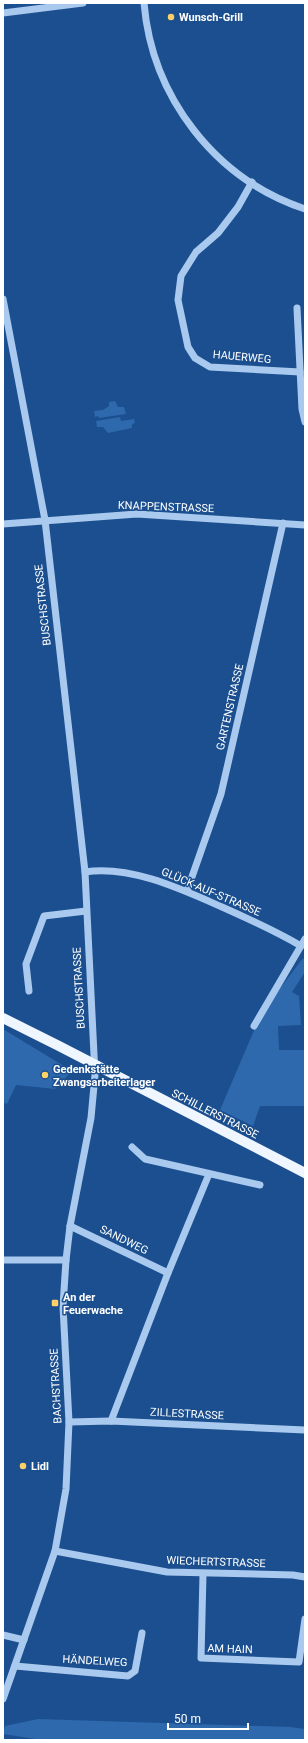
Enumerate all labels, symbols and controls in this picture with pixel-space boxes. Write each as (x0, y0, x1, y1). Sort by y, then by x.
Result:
place label: Wunsch-Grill (179, 11, 243, 24)
marker: Wunsch-Grill (166, 12, 176, 22)
street label: HAUERWEG (212, 348, 272, 366)
street label: KNAPPENSTRASSE (118, 499, 214, 515)
street label: BUSCHSTRASSE (32, 564, 54, 646)
street label: GARTENSTRASSE (214, 663, 246, 751)
street label: GLÜCK-AUF-STRASSE (159, 865, 263, 919)
street label: BUSCHSTRASSE (70, 947, 88, 1029)
place label: Gedenkstätte Zwangsarbeiterlager (53, 1063, 155, 1089)
marker: Gedenkstätte Zwangsarbeiterlager (40, 1070, 50, 1080)
street label: SCHILLERSTRASSE (169, 1086, 261, 1142)
street label: SANDWEG (98, 1223, 150, 1257)
place label: An der Feuerwache (63, 1291, 123, 1317)
marker: An der Feuerwache (50, 1298, 60, 1308)
street label: BACHSTRASSE (48, 1348, 64, 1424)
street label: ZILLESTRASSE (150, 1406, 224, 1422)
place label: Lidl (31, 1460, 49, 1473)
marker: Lidl (18, 1461, 28, 1471)
street label: WIECHERTSTRASSE (166, 1554, 266, 1570)
street label: AM HAIN (207, 1642, 253, 1656)
street label: HÄNDELWEG (62, 1653, 128, 1669)
scale bar (168, 1705, 248, 1731)
text: 50 m (174, 1712, 201, 1726)

